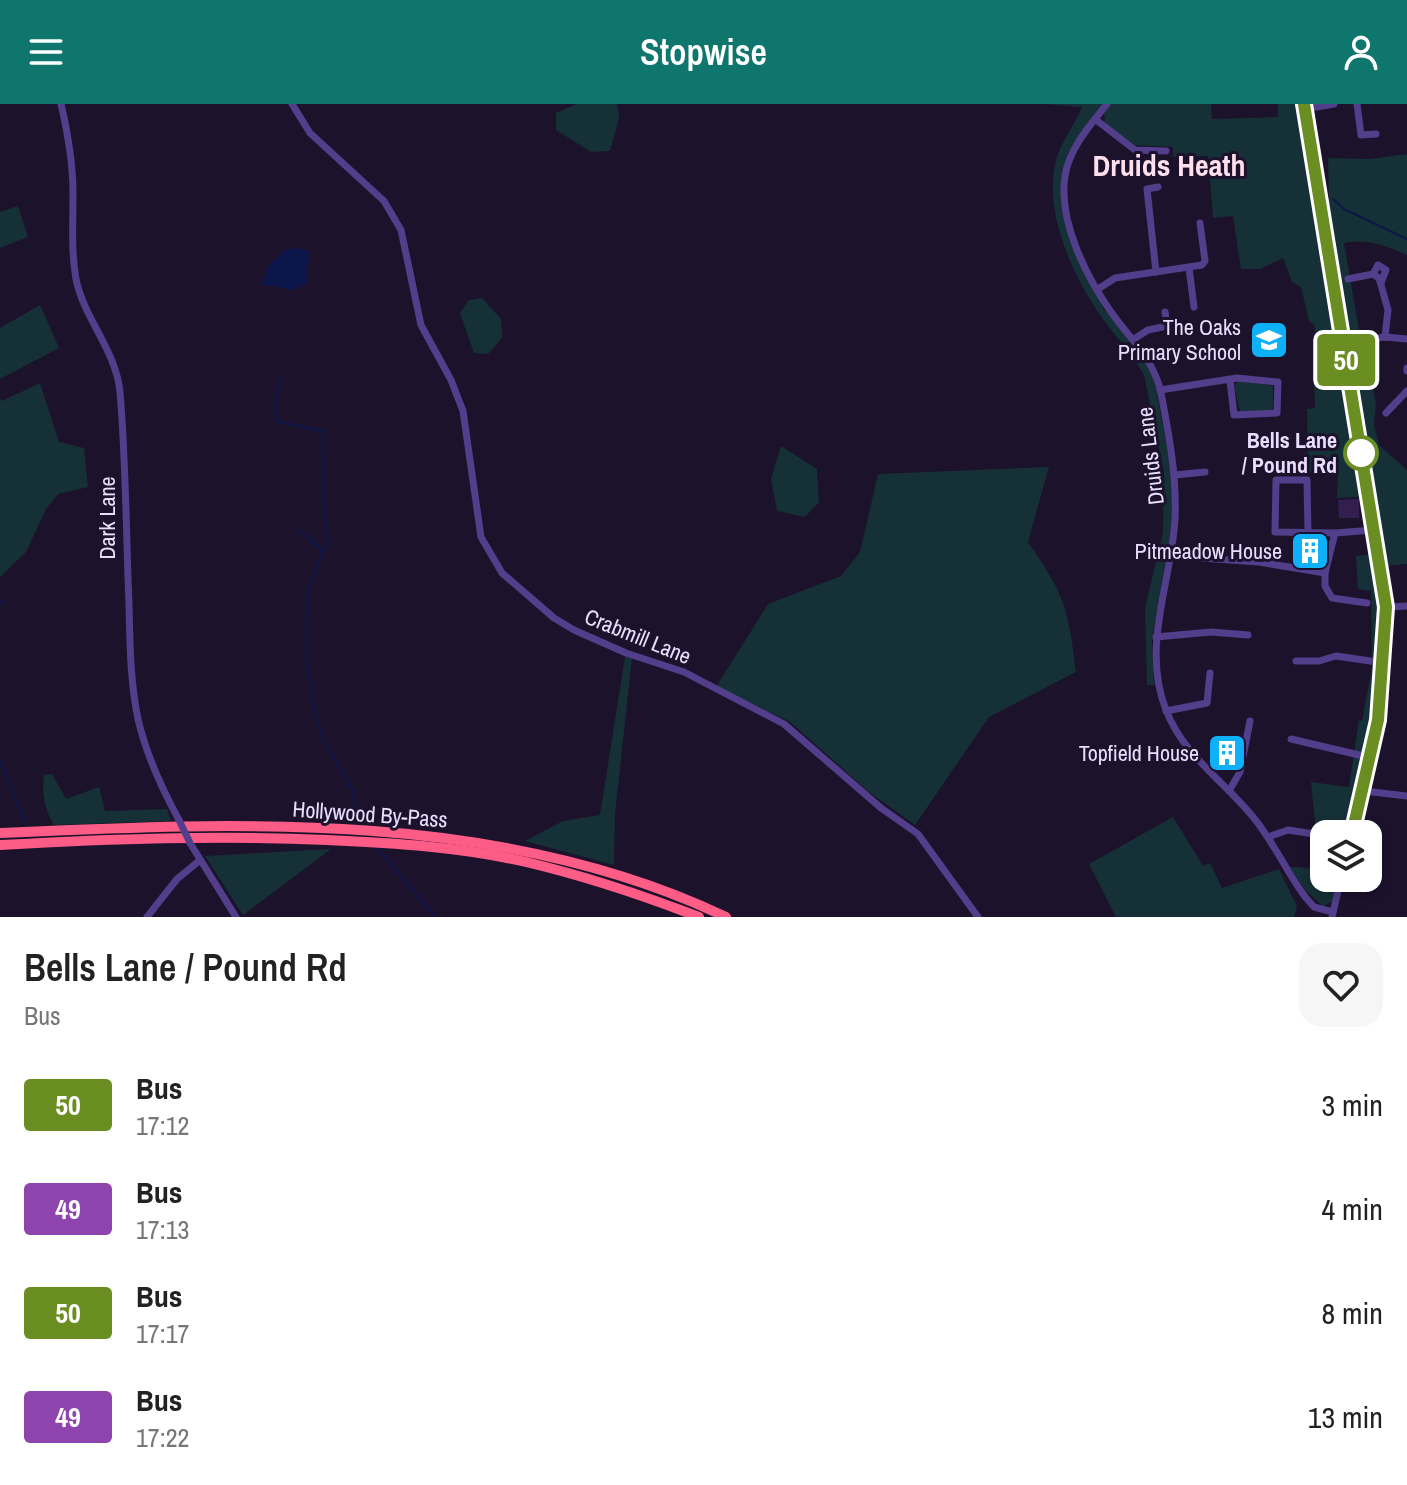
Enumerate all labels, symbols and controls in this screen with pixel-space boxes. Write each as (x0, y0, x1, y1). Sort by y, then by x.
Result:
text: Stopwise (640, 28, 767, 76)
icon: menu (24, 30, 68, 74)
icon: person (1339, 30, 1383, 74)
district label: Druids Heath (1092, 145, 1246, 185)
place label: The Oaks Primary School (1118, 312, 1241, 367)
school or university icon: The Oaks Primary School (1248, 319, 1290, 361)
line badge: 50 (1310, 334, 1382, 386)
text: 50 (1333, 341, 1359, 379)
street label: Druids Lane (1129, 405, 1171, 507)
place label: Bells Lane / Pound Rd (1242, 425, 1337, 480)
marker: Bells Lane / Pound Rd (1344, 436, 1378, 470)
street label: Dark Lane (92, 476, 122, 560)
building icon: Pitmeadow House (1289, 530, 1331, 572)
place label: Pitmeadow House (1135, 536, 1282, 566)
street label: Crabmill Lane (580, 601, 696, 671)
building icon: Topfield House (1206, 732, 1248, 774)
place label: Topfield House (1079, 738, 1199, 768)
street label: Hollywood By-Pass (291, 794, 449, 834)
map controls (1310, 820, 1382, 892)
button: layers (1310, 820, 1382, 892)
text: Bells Lane / Pound Rd (24, 942, 347, 993)
button: heart (1299, 943, 1383, 1027)
text: Bus (24, 998, 61, 1033)
text: Bus (136, 1068, 182, 1108)
text: 3 min (1321, 1085, 1383, 1125)
text: 50 (55, 1086, 81, 1124)
text: 17:12 (136, 1108, 189, 1143)
text: Bus (136, 1172, 182, 1212)
text: 4 min (1321, 1189, 1383, 1229)
text: 49 (55, 1190, 81, 1228)
text: 17:13 (136, 1212, 189, 1247)
text: Bus (136, 1276, 182, 1316)
text: 8 min (1321, 1293, 1383, 1333)
text: 50 (55, 1294, 81, 1332)
text: 17:17 (136, 1316, 189, 1351)
text: Bus (136, 1380, 182, 1420)
text: 13 min (1308, 1397, 1383, 1437)
text: 49 (55, 1398, 81, 1436)
text: 17:22 (136, 1420, 189, 1455)

